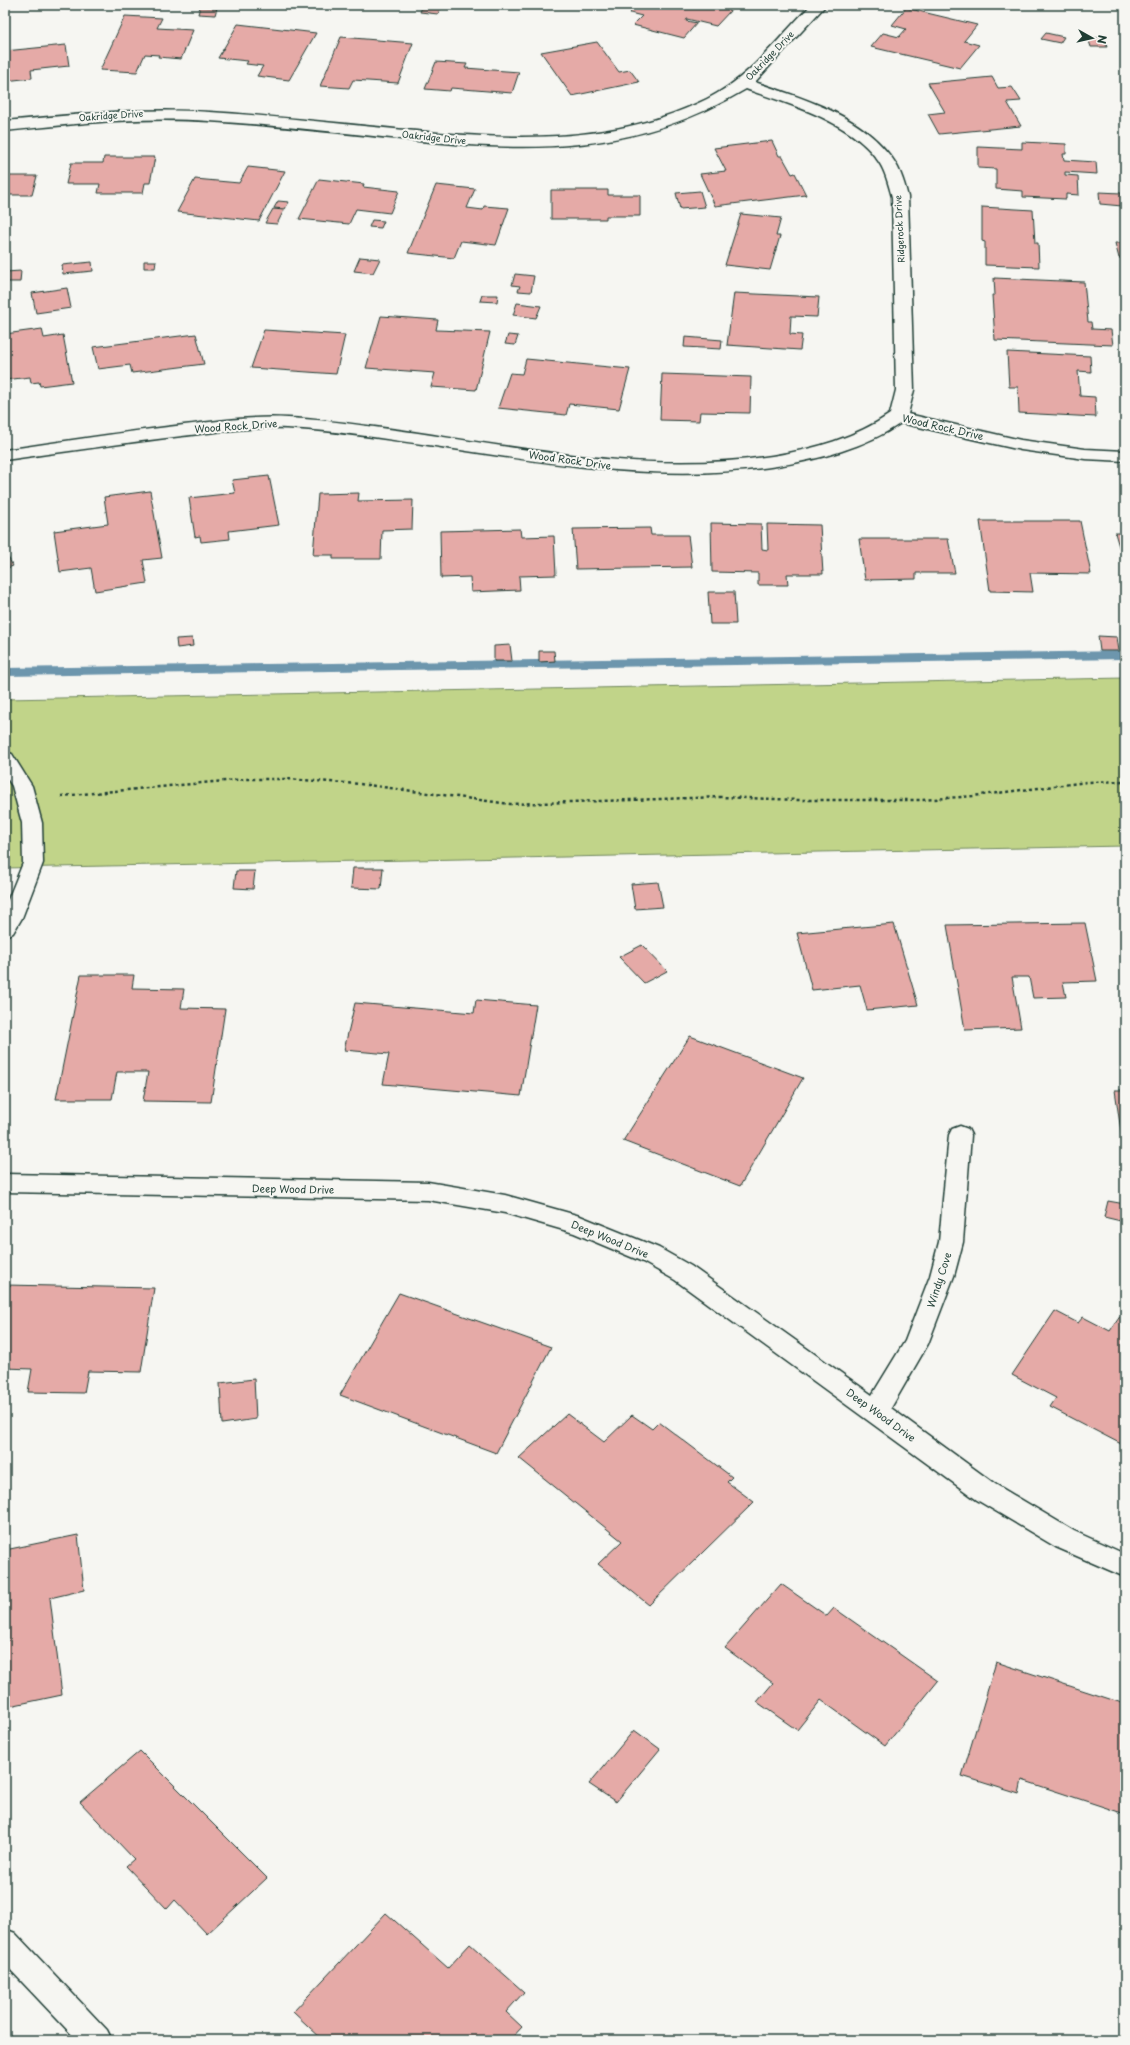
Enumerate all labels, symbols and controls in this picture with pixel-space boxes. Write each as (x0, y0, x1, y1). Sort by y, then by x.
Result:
north arrow (1072, 18, 1112, 58)
street label: Oakridge Drive (742, 27, 797, 83)
text: N (1093, 34, 1111, 45)
street label: Oakridge Drive (78, 106, 144, 124)
street label: Oakridge Drive (401, 127, 467, 147)
street label: Ridgerock Drive (890, 194, 908, 263)
street label: Wood Rock Drive (901, 410, 986, 443)
street label: Wood Rock Drive (194, 415, 278, 436)
street label: Wood Rock Drive (528, 446, 613, 473)
street label: Deep Wood Drive (252, 1180, 334, 1197)
street label: Deep Wood Drive (569, 1216, 651, 1261)
street label: Windy Cove (923, 1250, 955, 1310)
street label: Deep Wood Drive (844, 1384, 919, 1445)

